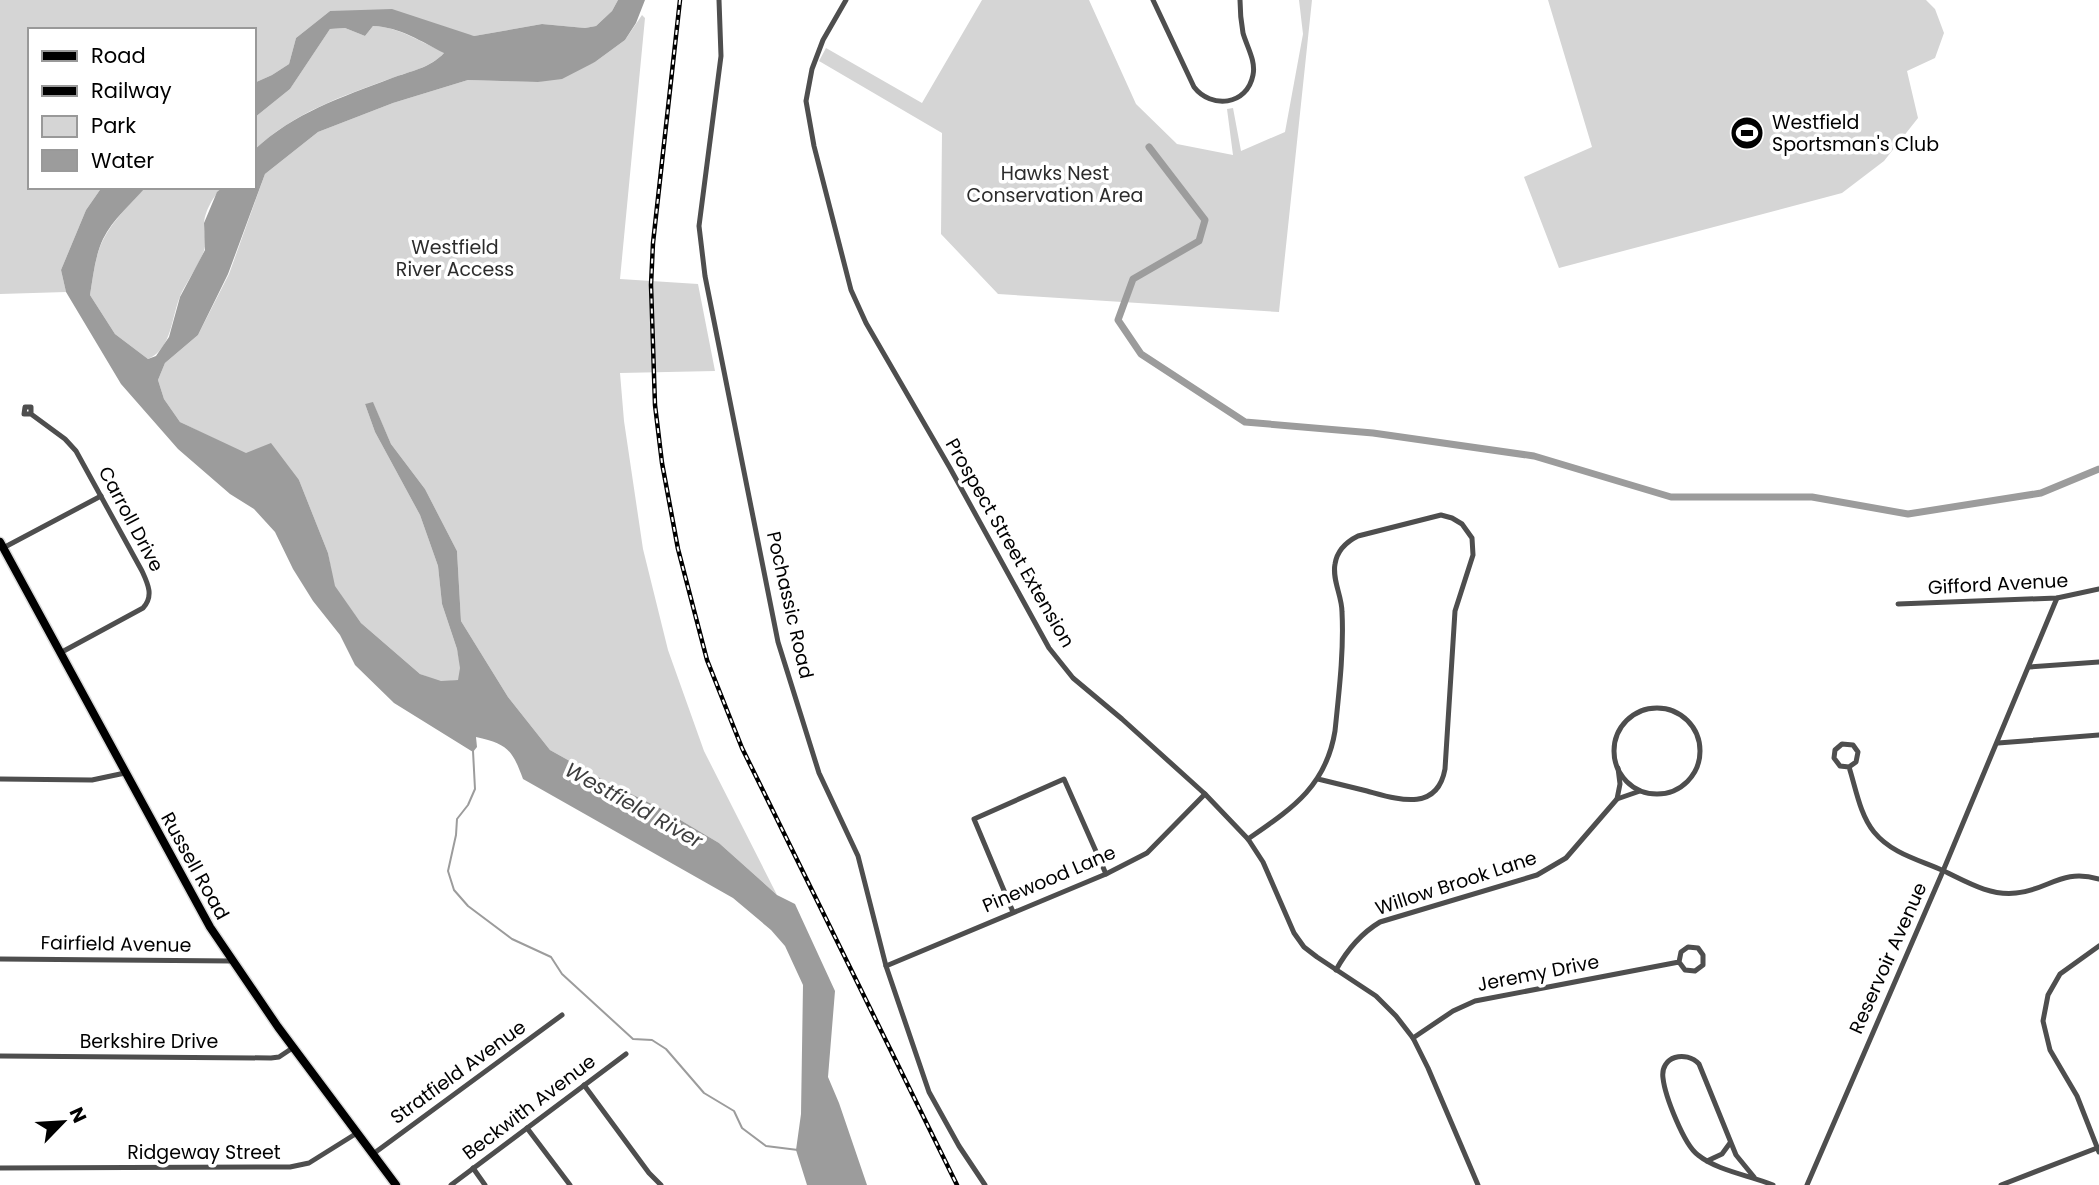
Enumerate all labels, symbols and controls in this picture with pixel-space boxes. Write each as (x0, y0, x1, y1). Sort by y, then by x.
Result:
legend (28, 28, 256, 189)
text: Road (91, 41, 146, 70)
text: Railway (91, 76, 172, 105)
place label: Westfield Sportsman's Club (1772, 109, 1939, 158)
text: Park (91, 111, 136, 140)
sports icon: Westfield Sportsman's Club (1728, 114, 1766, 152)
text: Water (91, 146, 154, 175)
park label: Hawks Nest Conservation Area (967, 160, 1143, 209)
park label: Westfield River Access (396, 234, 514, 283)
street label: Prospect Street Extension (939, 433, 1081, 653)
street label: Carroll Drive (92, 461, 170, 577)
street label: Pochassic Road (760, 529, 820, 681)
street label: Gifford Avenue (1927, 567, 2069, 601)
water label: Westfield River (560, 755, 709, 855)
street label: Russell Road (154, 807, 236, 925)
street label: Pinewood Lane (978, 839, 1120, 919)
street label: Willow Brook Lane (1372, 844, 1540, 922)
street label: Reservoir Avenue (1842, 878, 1934, 1038)
street label: Fairfield Avenue (40, 929, 192, 959)
street label: Jeremy Drive (1475, 948, 1601, 998)
street label: Stratfield Avenue (385, 1014, 531, 1130)
street label: Berkshire Drive (80, 1028, 218, 1055)
street label: Beckwith Avenue (457, 1048, 601, 1166)
north arrow (28, 1087, 98, 1157)
text: N (63, 1103, 93, 1127)
street label: Ridgeway Street (127, 1139, 281, 1166)

